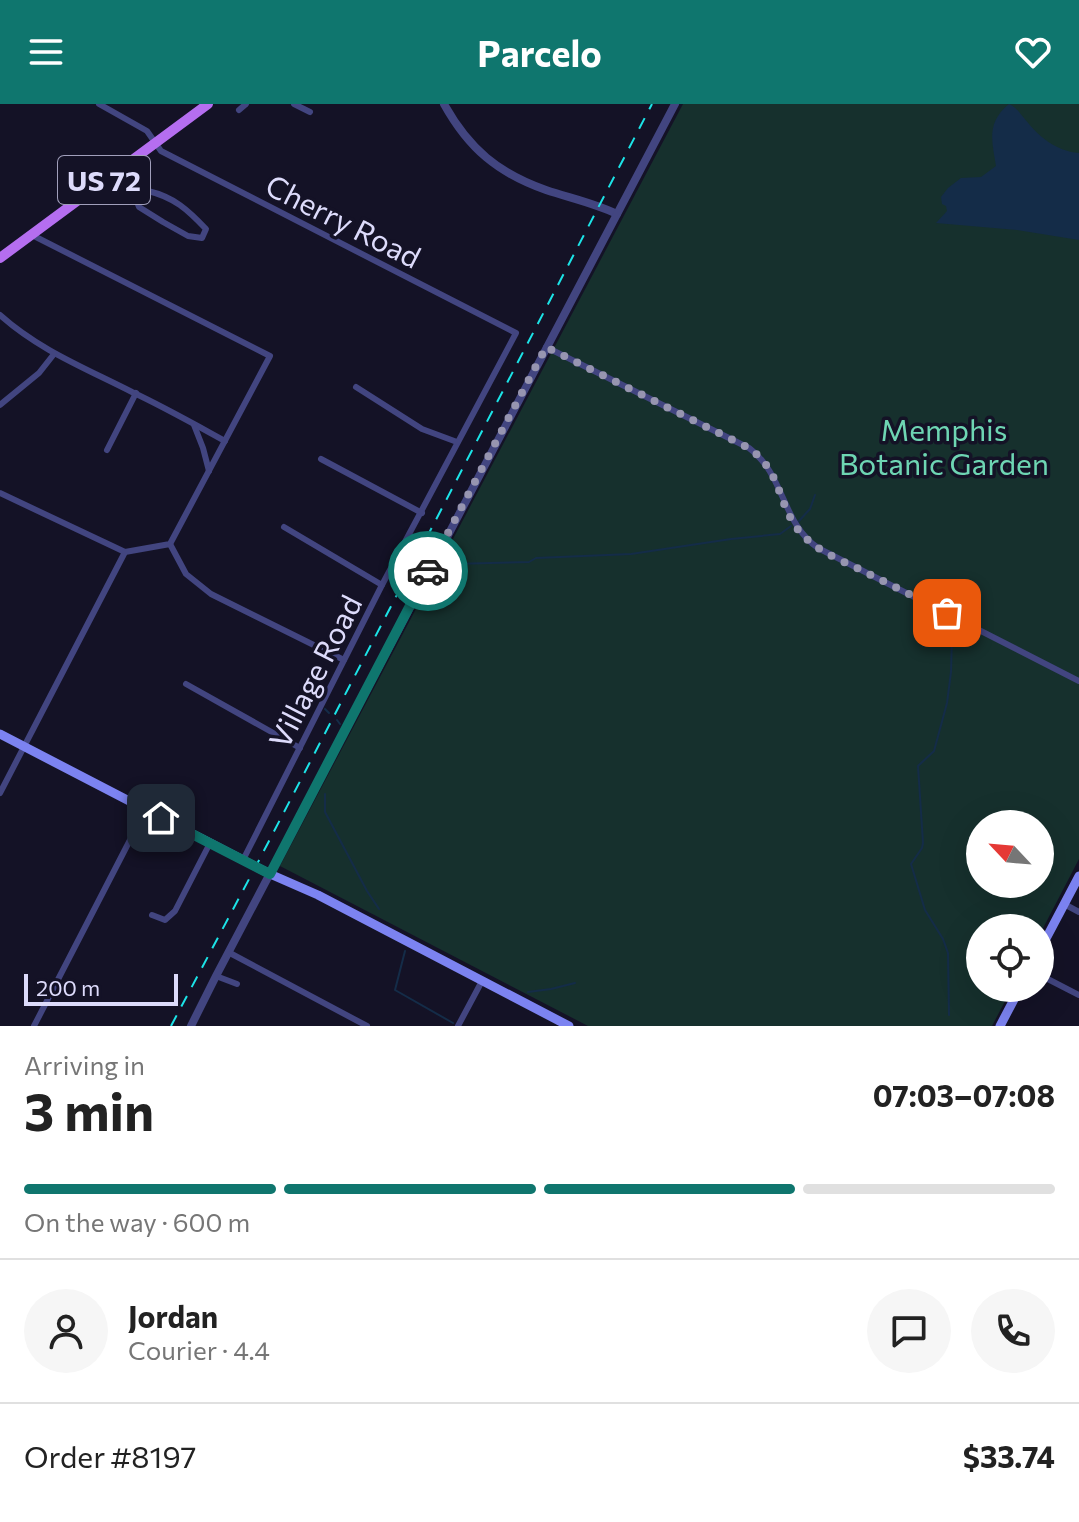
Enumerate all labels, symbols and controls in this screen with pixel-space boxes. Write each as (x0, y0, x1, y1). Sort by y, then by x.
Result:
icon: menu (24, 30, 68, 74)
text: Parcelo (477, 30, 602, 74)
icon: heart (1011, 30, 1055, 74)
road number: US 72 (58, 156, 150, 204)
street label: Cherry Road (260, 165, 428, 275)
park label: Memphis Botanic Garden (839, 410, 1049, 481)
courier (388, 531, 468, 611)
icon: car (406, 549, 450, 593)
pin (913, 579, 981, 647)
street label: Village Road (260, 588, 368, 754)
icon: bag (925, 591, 969, 635)
pin (127, 784, 195, 852)
icon: home (139, 796, 183, 840)
north arrow (966, 810, 1054, 898)
map controls (966, 810, 1054, 1002)
button: locate (966, 914, 1054, 1002)
scale bar (24, 970, 178, 1006)
text: 200 m (36, 974, 100, 1001)
text: Arriving in (24, 1049, 145, 1080)
text: 07:03–07:08 (873, 1076, 1055, 1113)
text: 3 min (24, 1078, 154, 1142)
text: On the way · 600 m (24, 1206, 250, 1237)
button: person (24, 1289, 108, 1373)
button: chat (867, 1289, 951, 1373)
button: phone (971, 1289, 1055, 1373)
text: Jordan (128, 1297, 218, 1334)
text: Courier · 4.4 (128, 1334, 270, 1365)
text: Order #8197 (24, 1437, 196, 1474)
text: $33.74 (963, 1437, 1055, 1474)

